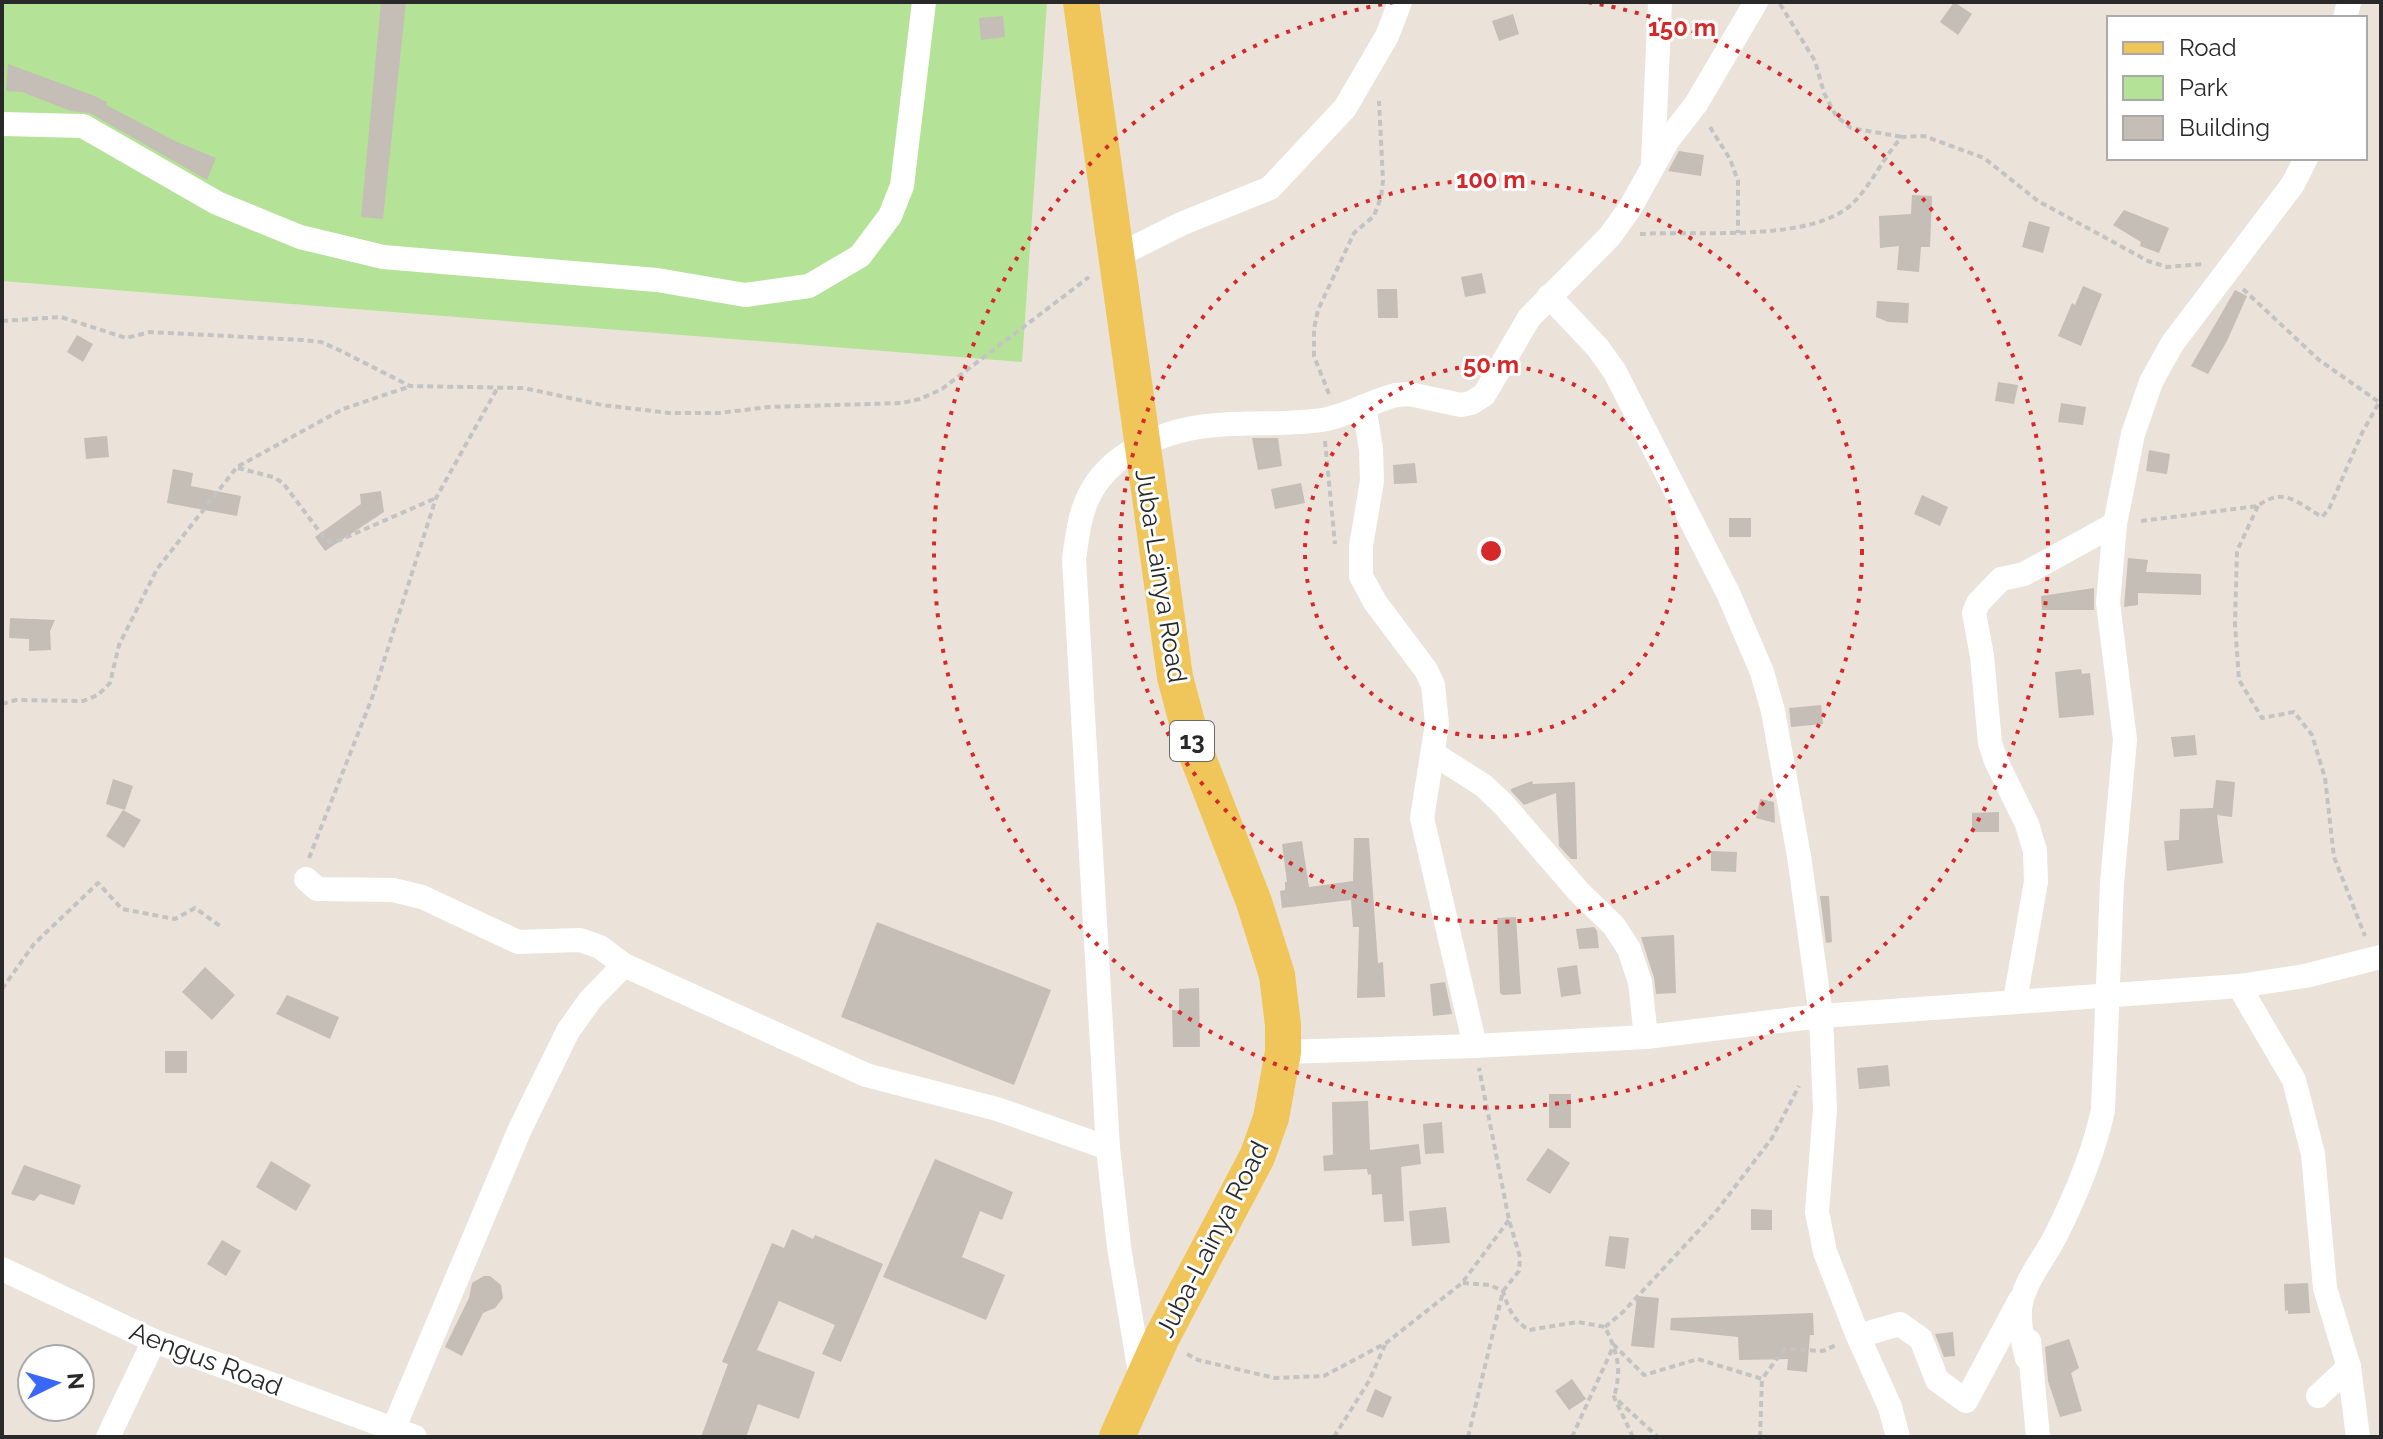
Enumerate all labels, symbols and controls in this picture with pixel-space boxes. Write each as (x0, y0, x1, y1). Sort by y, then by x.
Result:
text: 150 m (1648, 13, 1716, 42)
legend (2107, 16, 2367, 160)
text: Road (2179, 33, 2237, 62)
text: Park (2179, 73, 2228, 102)
text: Building (2179, 113, 2270, 142)
text: 100 m (1456, 165, 1526, 194)
text: 50 m (1463, 350, 1519, 379)
street label: Juba-Lainya Road (1129, 467, 1193, 685)
centre of rings (1477, 537, 1505, 565)
road number: 13 (1170, 721, 1214, 761)
street label: Juba-Lainya Road (1150, 1136, 1274, 1342)
street label: Aengus Road (126, 1316, 286, 1402)
north arrow (16, 1343, 96, 1423)
text: N (62, 1372, 90, 1391)

